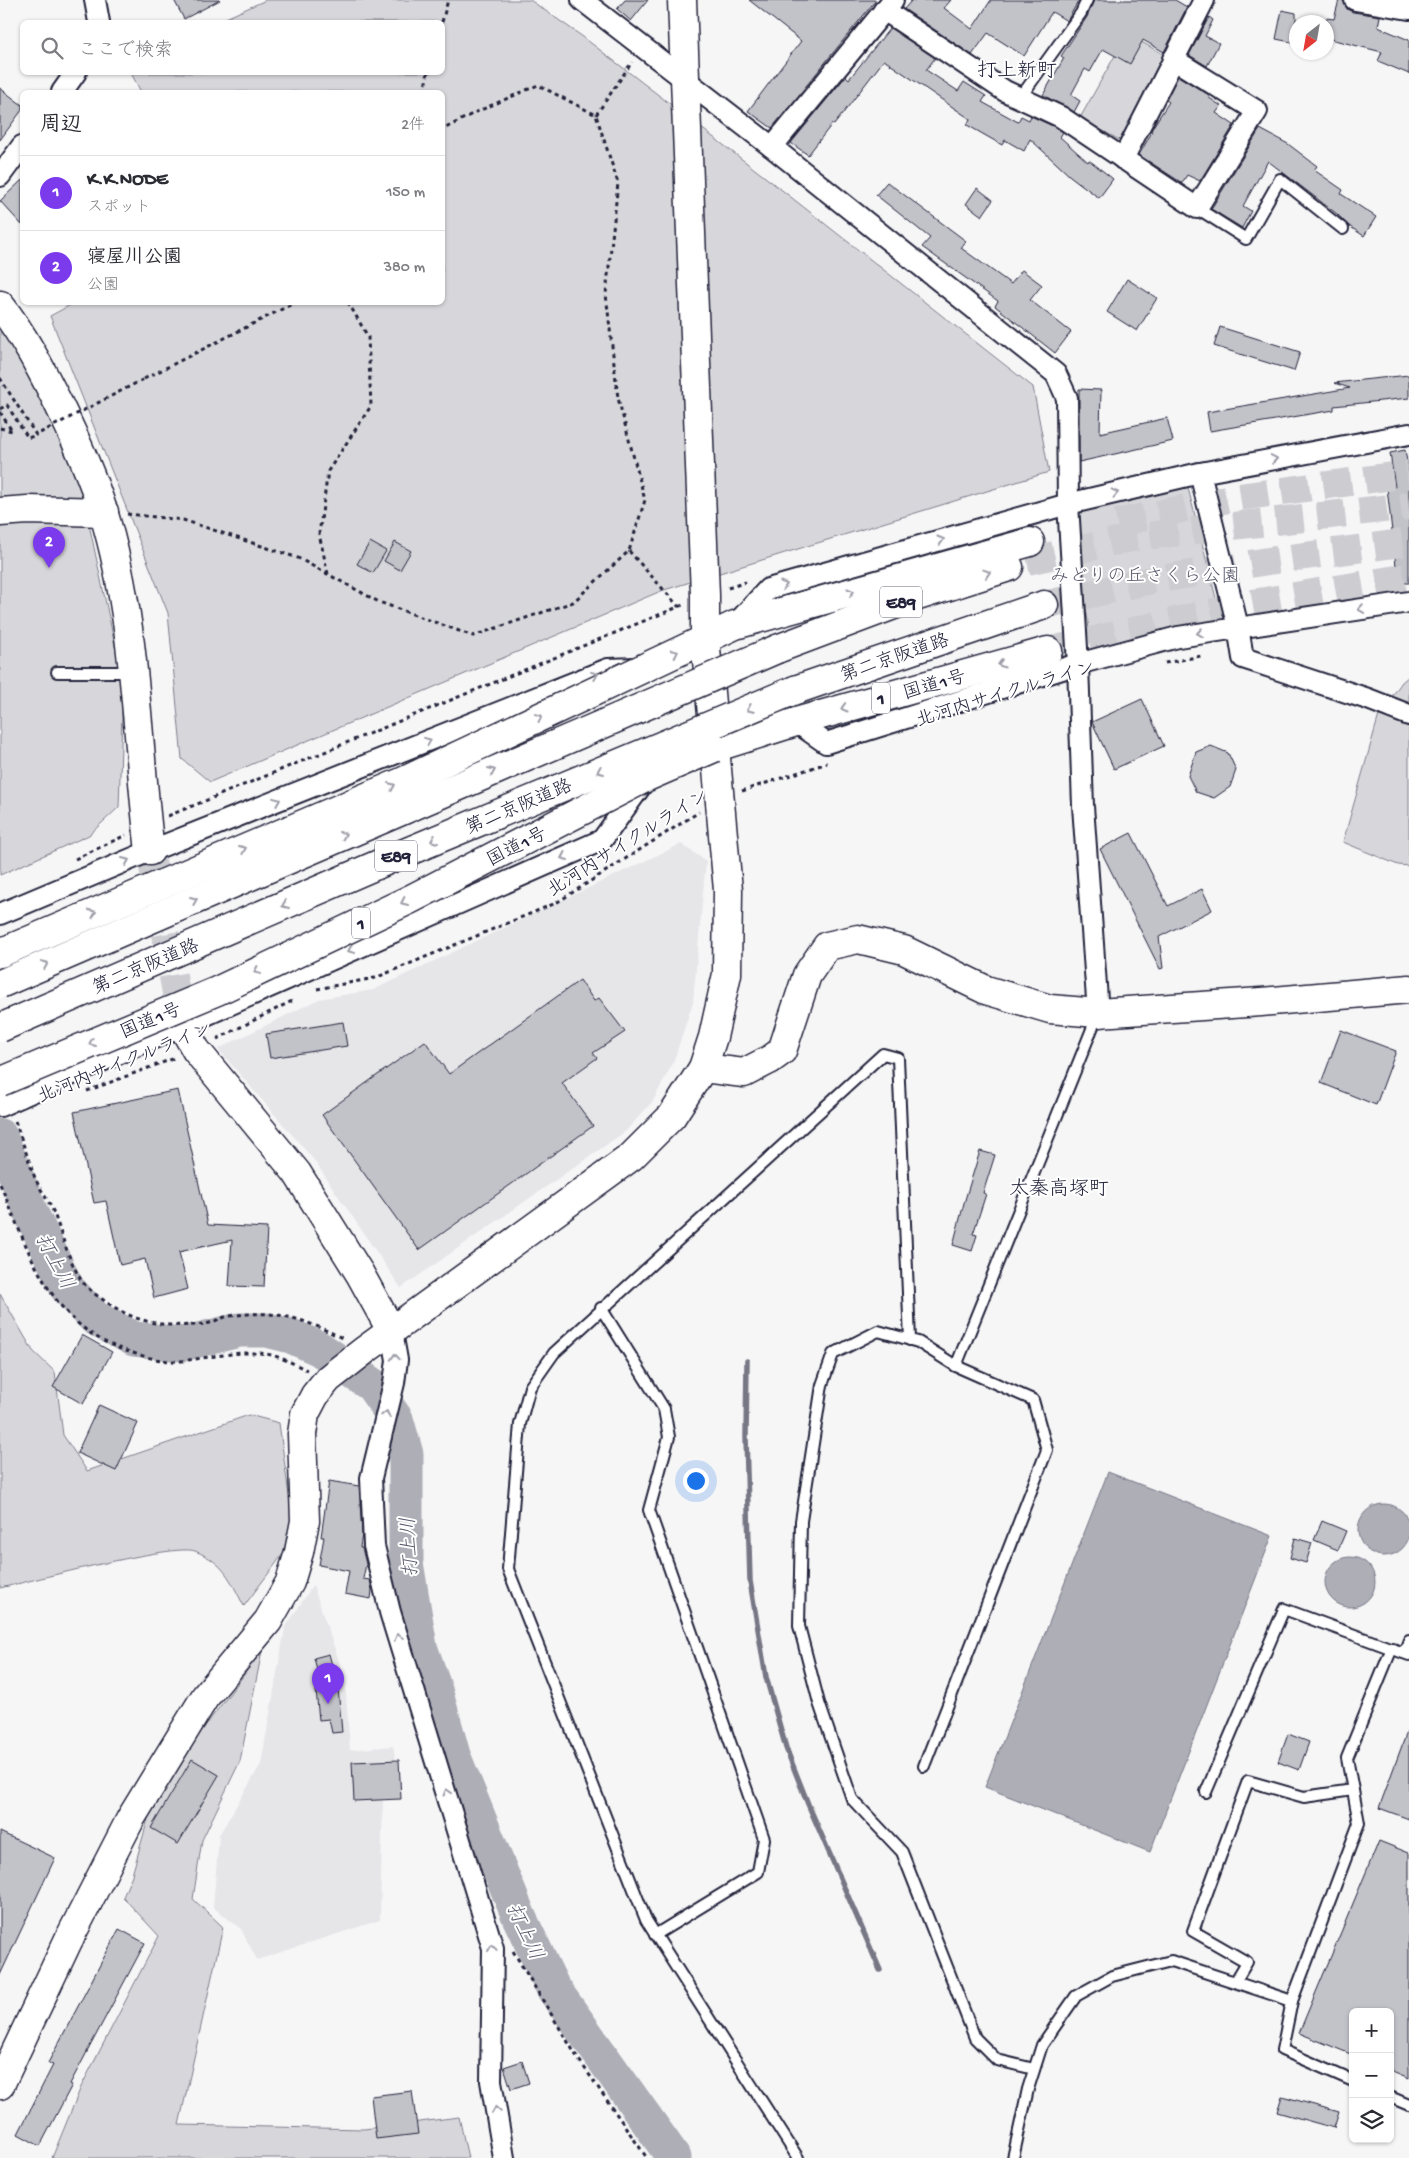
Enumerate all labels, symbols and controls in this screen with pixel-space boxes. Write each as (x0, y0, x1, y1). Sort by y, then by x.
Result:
north arrow (1289, 15, 1334, 60)
search box (20, 20, 445, 75)
icon: search (38, 34, 66, 62)
text: ここで検索 (78, 40, 173, 63)
district label: 打上新町 (977, 60, 1057, 84)
text: 周辺 (40, 114, 82, 139)
text: 2件 (401, 117, 425, 136)
text: K.K.NODE (87, 169, 168, 192)
text: 1 (53, 184, 59, 203)
text: 150 m (386, 184, 425, 203)
text: スポット (87, 199, 151, 218)
text: 寝屋川公園 (87, 247, 182, 270)
text: 2 (52, 259, 60, 278)
text: 380 m (384, 259, 425, 278)
text: 公園 (87, 277, 119, 296)
one-way arrow (1270, 455, 1278, 465)
one-way arrow (1111, 488, 1119, 499)
pin: 2 (33, 527, 65, 568)
one-way arrow (936, 535, 945, 546)
park label: みどりの丘さくら公園 (1050, 566, 1240, 589)
one-way arrow (983, 569, 991, 579)
one-way arrow (780, 580, 788, 590)
road number: E89 (880, 586, 922, 618)
one-way arrow (847, 588, 855, 598)
one-way arrow (1356, 603, 1364, 614)
one-way arrow (1196, 628, 1204, 638)
street label: 第二京阪道路 (837, 629, 953, 689)
one-way arrow (670, 649, 679, 659)
street label: 北河内サイクルライン (914, 657, 1098, 734)
one-way arrow (997, 659, 1005, 669)
street label: 国道1号 (900, 665, 969, 706)
one-way arrow (590, 670, 599, 681)
road number: 1 (872, 682, 890, 714)
one-way arrow (746, 703, 755, 713)
one-way arrow (841, 703, 849, 713)
one-way arrow (534, 713, 543, 723)
one-way arrow (423, 737, 432, 747)
one-way arrow (596, 765, 605, 775)
one-way arrow (487, 767, 496, 778)
street label: 第二京阪道路 (462, 774, 576, 841)
one-way arrow (387, 781, 396, 792)
street label: 北河内サイクルライン (544, 785, 714, 903)
one-way arrow (272, 797, 280, 807)
street label: 国道1号 (483, 822, 552, 873)
one-way arrow (338, 831, 347, 842)
one-way arrow (430, 834, 439, 845)
road number: E89 (375, 840, 417, 871)
one-way arrow (238, 845, 247, 856)
one-way arrow (560, 850, 569, 861)
one-way arrow (121, 857, 130, 868)
one-way arrow (189, 895, 198, 906)
one-way arrow (400, 896, 409, 906)
one-way arrow (281, 898, 290, 909)
road number: 1 (352, 908, 370, 938)
one-way arrow (88, 909, 97, 919)
street label: 第二京阪道路 (89, 934, 203, 1001)
one-way arrow (347, 944, 356, 955)
one-way arrow (40, 960, 49, 971)
one-way arrow (253, 965, 262, 976)
street label: 国道1号 (117, 998, 186, 1045)
street label: 北河内サイクルライン (35, 1019, 216, 1110)
one-way arrow (88, 1037, 97, 1048)
district label: 太秦高塚町 (1009, 1177, 1109, 1202)
water label: 打上川 (29, 1230, 78, 1295)
one-way arrow (390, 1353, 401, 1361)
one-way arrow (380, 1409, 391, 1418)
your location (683, 1468, 709, 1494)
water label: 打上川 (397, 1516, 425, 1577)
one-way arrow (394, 1633, 404, 1641)
pin: 1 (312, 1663, 344, 1704)
one-way arrow (442, 1788, 452, 1797)
water label: 打上川 (500, 1900, 547, 1965)
one-way arrow (487, 1943, 498, 1951)
map controls (1349, 2008, 1394, 2143)
button: + (1349, 2008, 1394, 2053)
button: − (1349, 2053, 1394, 2098)
button: layers (1349, 2098, 1394, 2143)
one-way arrow (491, 2105, 502, 2113)

